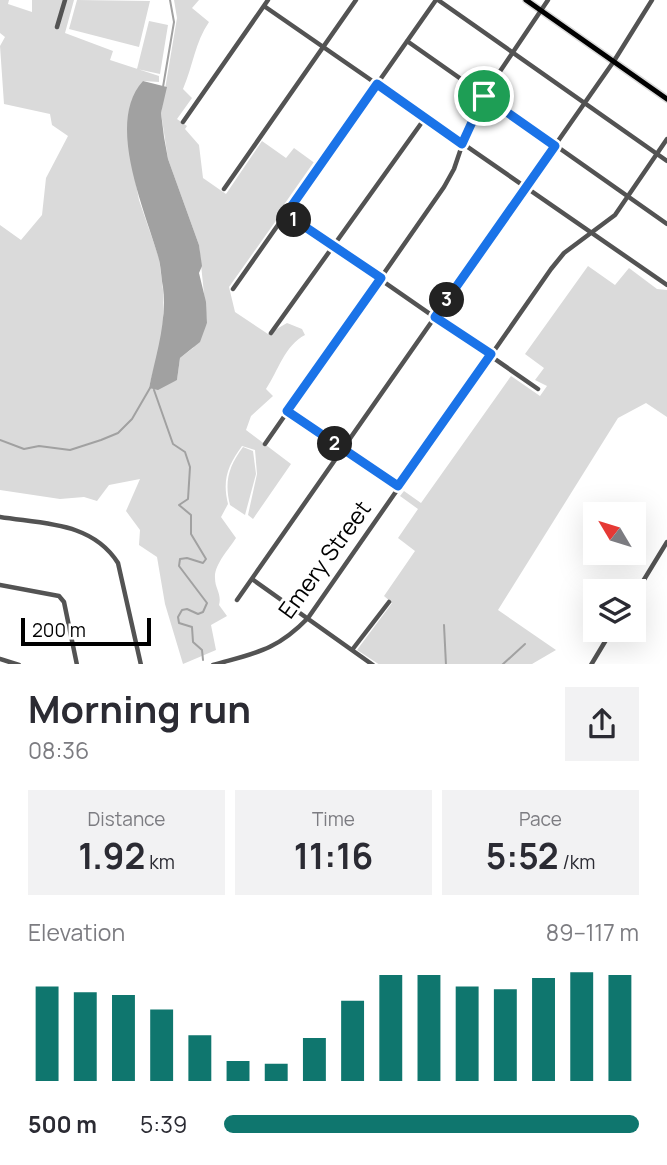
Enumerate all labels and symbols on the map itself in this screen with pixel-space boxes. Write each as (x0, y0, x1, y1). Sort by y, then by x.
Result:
pin (454, 66, 514, 126)
pin: 1 (276, 202, 312, 238)
pin: 3 (430, 282, 464, 318)
pin: 2 (318, 426, 352, 462)
street label: Emery Street (270, 494, 378, 624)
north arrow (583, 502, 646, 565)
scale bar (21, 615, 150, 647)

